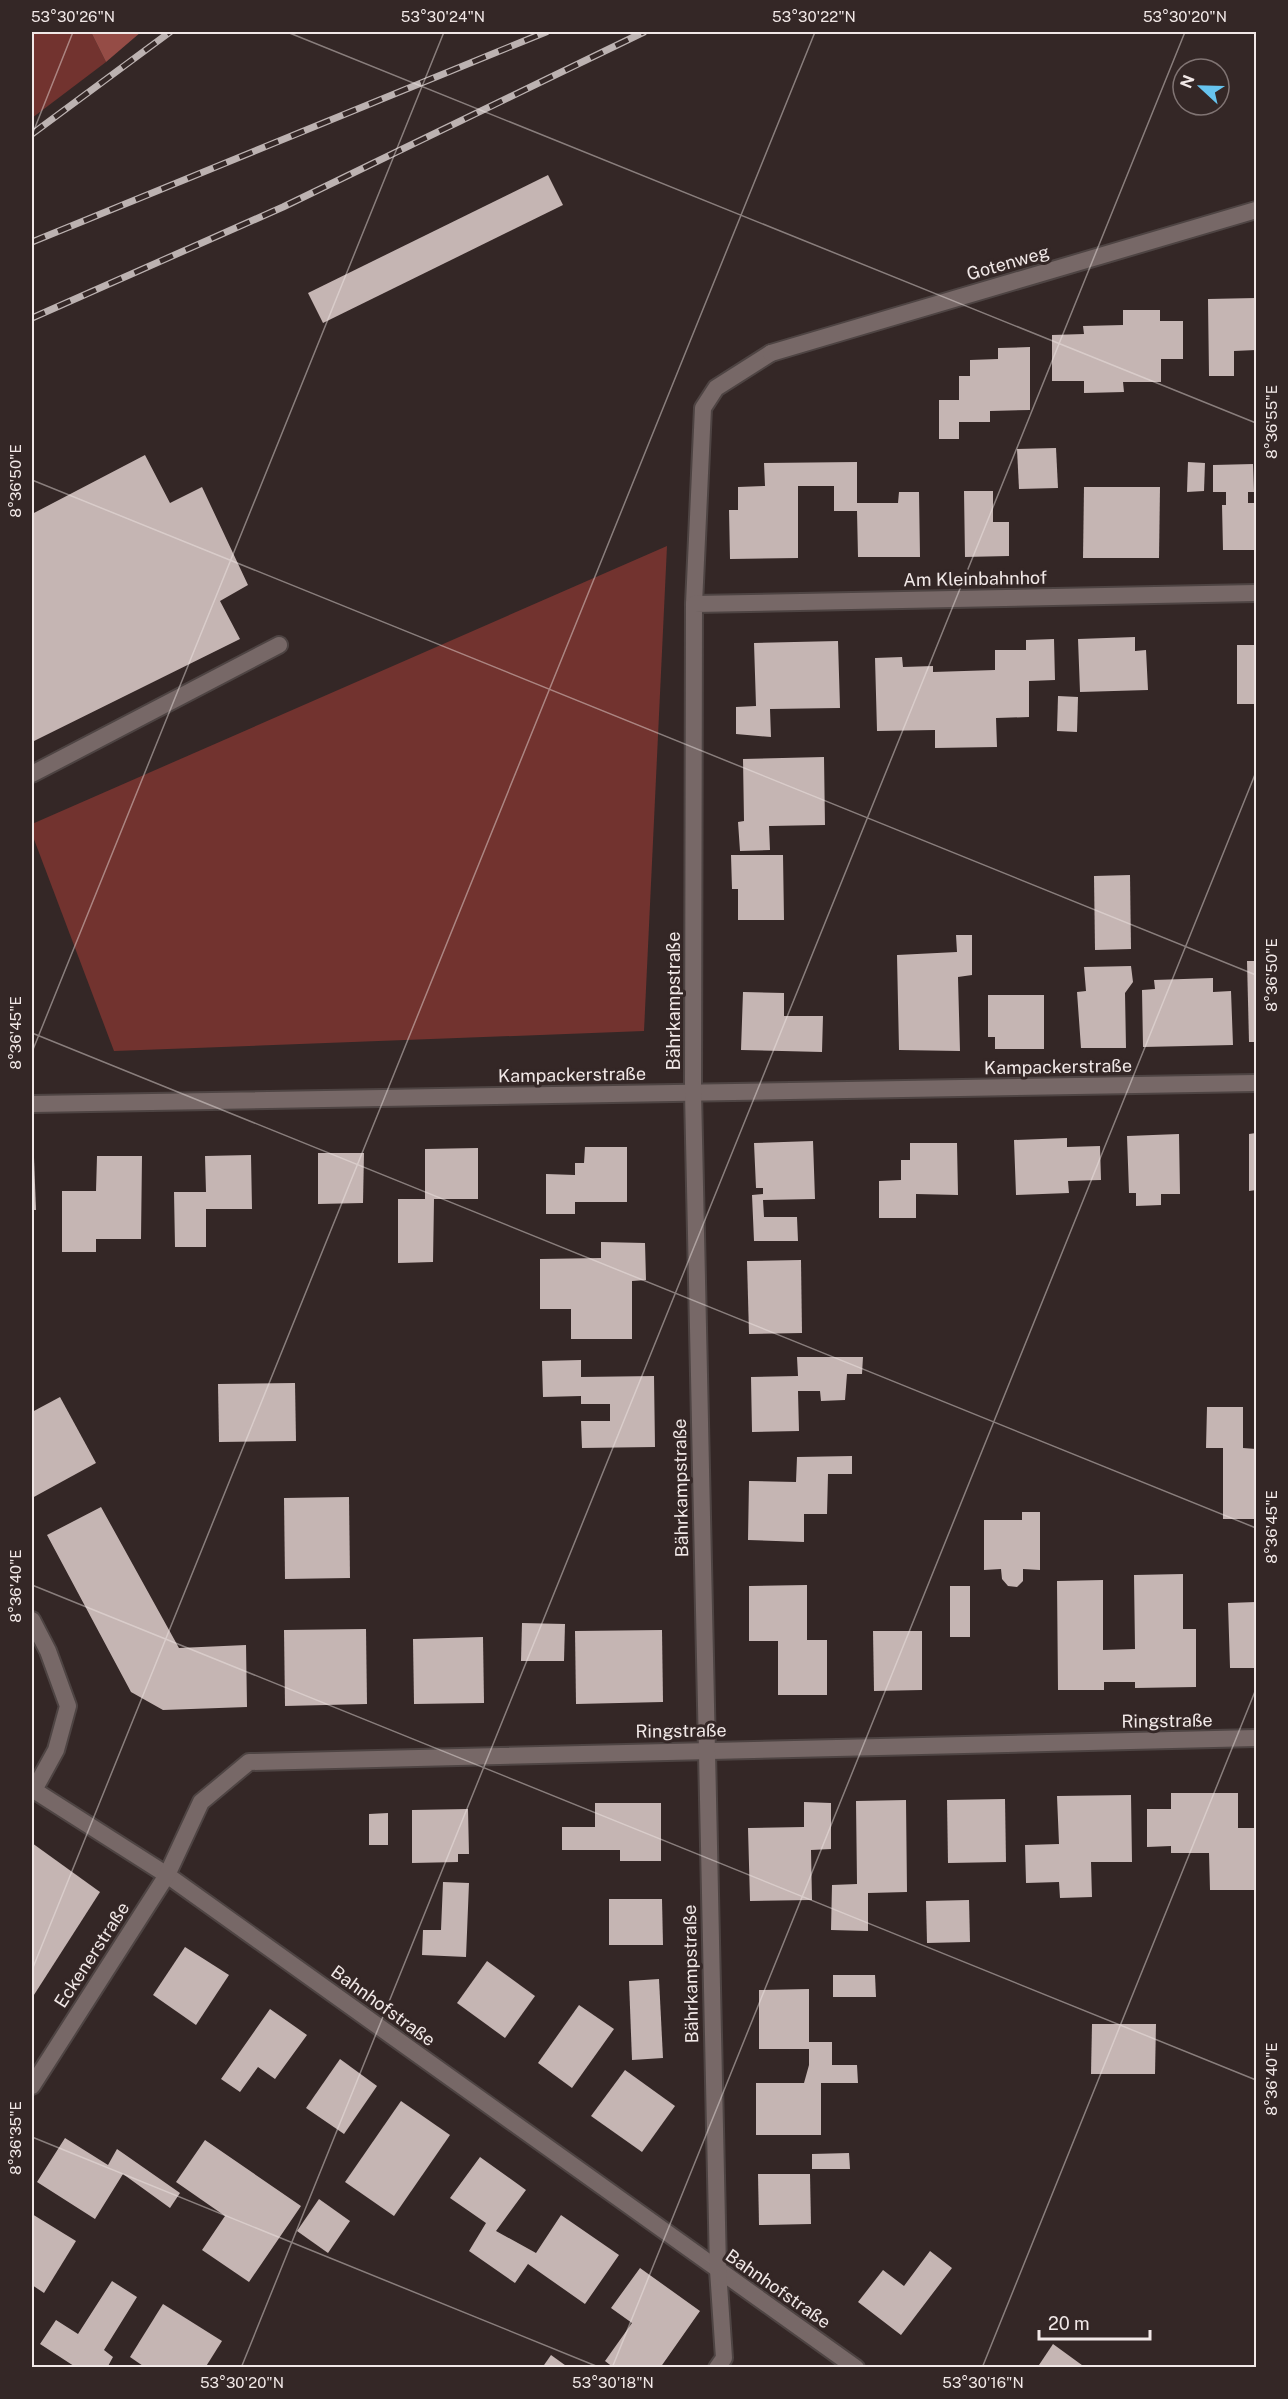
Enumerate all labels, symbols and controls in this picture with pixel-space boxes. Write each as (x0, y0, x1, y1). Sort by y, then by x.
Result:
text: 53°30'26"N (31, 8, 115, 25)
text: 53°30'24"N (401, 8, 485, 25)
text: 53°30'22"N (772, 8, 856, 25)
text: 53°30'20"N (1143, 8, 1227, 25)
north arrow (1171, 57, 1231, 117)
text: N (1176, 72, 1199, 91)
street label: Gotenweg (964, 241, 1052, 284)
text: 8°36'55"E (1263, 385, 1280, 459)
text: 8°36'50"E (7, 444, 24, 518)
street label: Am Kleinbahnhof (903, 567, 1047, 590)
street label: Bährkampstraße (663, 932, 684, 1070)
text: 8°36'50"E (1263, 938, 1280, 1012)
text: 8°36'45"E (7, 996, 24, 1070)
street label: Kampackerstraße (984, 1055, 1132, 1078)
street label: Kampackerstraße (498, 1063, 646, 1086)
street label: Bährkampstraße (669, 1418, 692, 1558)
text: 8°36'45"E (1263, 1490, 1280, 1564)
text: 8°36'40"E (7, 1549, 24, 1623)
street label: Ringstraße (1121, 1709, 1213, 1732)
street label: Ringstraße (635, 1719, 727, 1742)
street label: Eckenerstraße (50, 1898, 133, 2011)
street label: Bährkampstraße (679, 1904, 702, 2044)
street label: Bahnhofstraße (327, 1961, 439, 2050)
text: 8°36'40"E (1263, 2042, 1280, 2116)
text: 8°36'35"E (7, 2101, 24, 2175)
street label: Bahnhofstraße (722, 2245, 835, 2333)
scale bar (1039, 2303, 1150, 2341)
text: 20 m (1048, 2313, 1090, 2334)
text: 53°30'20"N (200, 2374, 284, 2391)
text: 53°30'18"N (572, 2374, 654, 2391)
text: 53°30'16"N (942, 2374, 1024, 2391)

